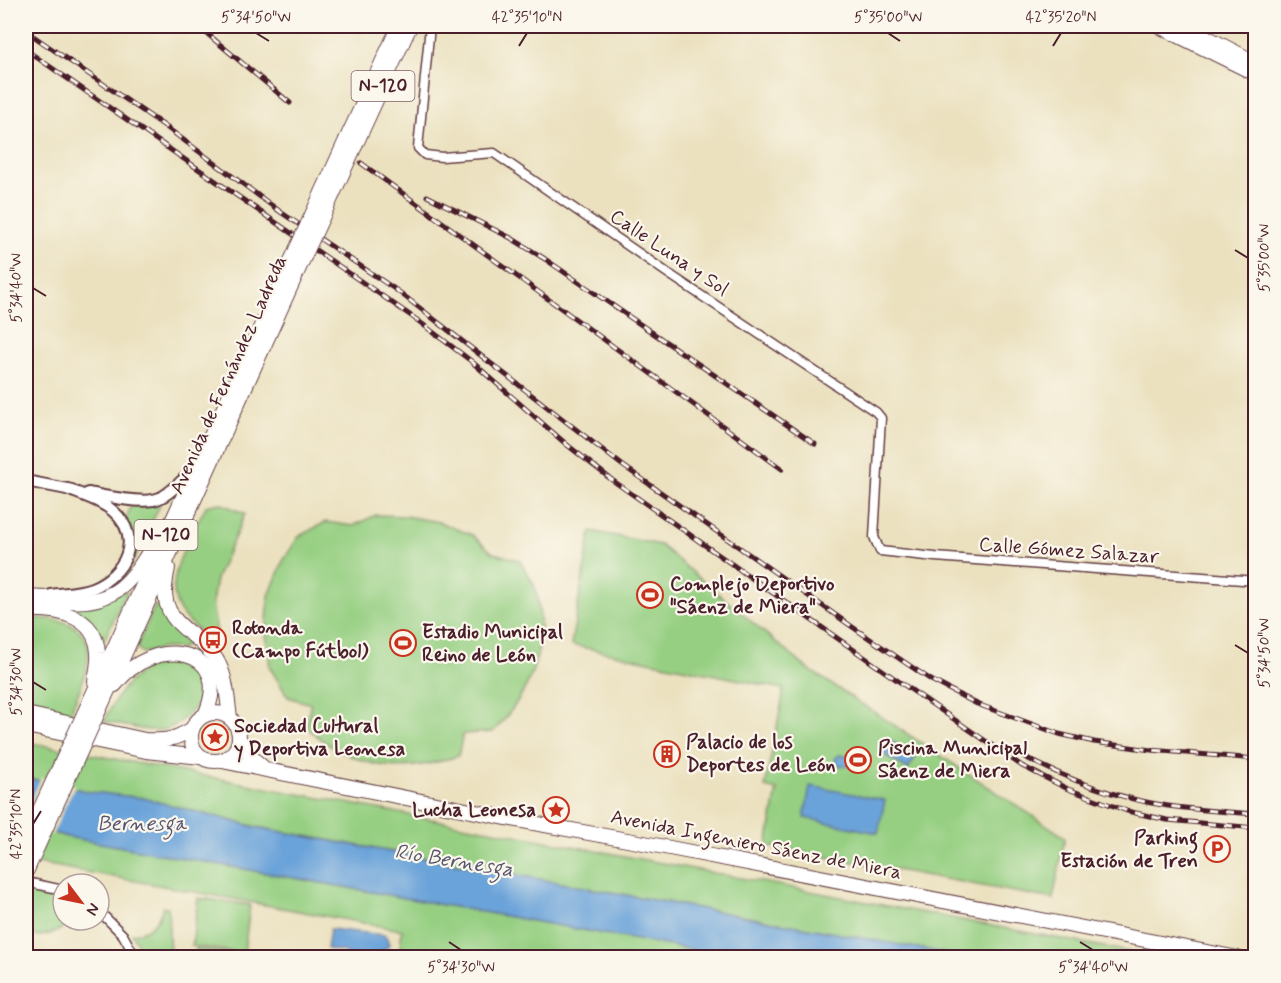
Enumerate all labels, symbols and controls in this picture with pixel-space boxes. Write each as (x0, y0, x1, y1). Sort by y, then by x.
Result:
text: 5°34'50"W (221, 8, 291, 28)
text: 42°35'10"N (492, 8, 562, 28)
text: 5°35'00"W (854, 8, 922, 28)
text: 42°35'20"N (1025, 8, 1097, 28)
road number: N-120 (352, 71, 415, 101)
street label: Calle Luna y Sol (604, 203, 734, 303)
text: 5°35'00"W (1255, 224, 1275, 292)
street label: Avenida de Fernández Ladreda (164, 251, 294, 499)
text: 5°34'40"W (7, 253, 27, 323)
road number: N-120 (134, 520, 198, 550)
street label: Calle Gómez Salazar (978, 531, 1161, 571)
place label: Complejo Deportivo "Sáenz de Miera" (670, 571, 835, 621)
sports icon: Complejo Deportivo "Sáenz de Miera" (635, 580, 665, 610)
place label: Rotonda (Campo Fútbol) (232, 615, 369, 665)
text: 5°34'50"W (1255, 618, 1275, 688)
place label: Estadio Municipal Reino de León (422, 619, 563, 669)
bus stop icon: Rotonda (Campo Fútbol) (198, 625, 228, 655)
sports icon: Estadio Municipal Reino de León (388, 628, 418, 658)
text: 5°34'30"W (7, 648, 27, 716)
place label: Sociedad Cultural y Deportiva Leonesa (234, 713, 405, 763)
place icon: Sociedad Cultural y Deportiva Leonesa (200, 722, 230, 752)
place label: Palacio de los Deportes de León (686, 729, 836, 779)
place label: Piscina Municipal Sáenz de Miera (878, 735, 1027, 785)
building icon: Palacio de los Deportes de León (652, 739, 682, 769)
sports icon: Piscina Municipal Sáenz de Miera (843, 745, 873, 775)
text: 42°35'10"N (7, 789, 27, 859)
place icon: Lucha Leonesa (541, 795, 571, 825)
place label: Lucha Leonesa (412, 797, 536, 824)
street label: Avenida Ingeniero Sáenz de Miera (608, 804, 904, 888)
water label: Bernesga (97, 810, 188, 840)
place label: Parking Estación de Tren (1060, 825, 1198, 875)
parking icon: Parking Estación de Tren (1202, 834, 1232, 864)
water label: Río Bernesga (392, 838, 516, 886)
north arrow (51, 872, 111, 932)
text: N (81, 899, 104, 919)
text: 5°34'30"W (427, 958, 495, 978)
text: 5°34'40"W (1058, 958, 1128, 978)

